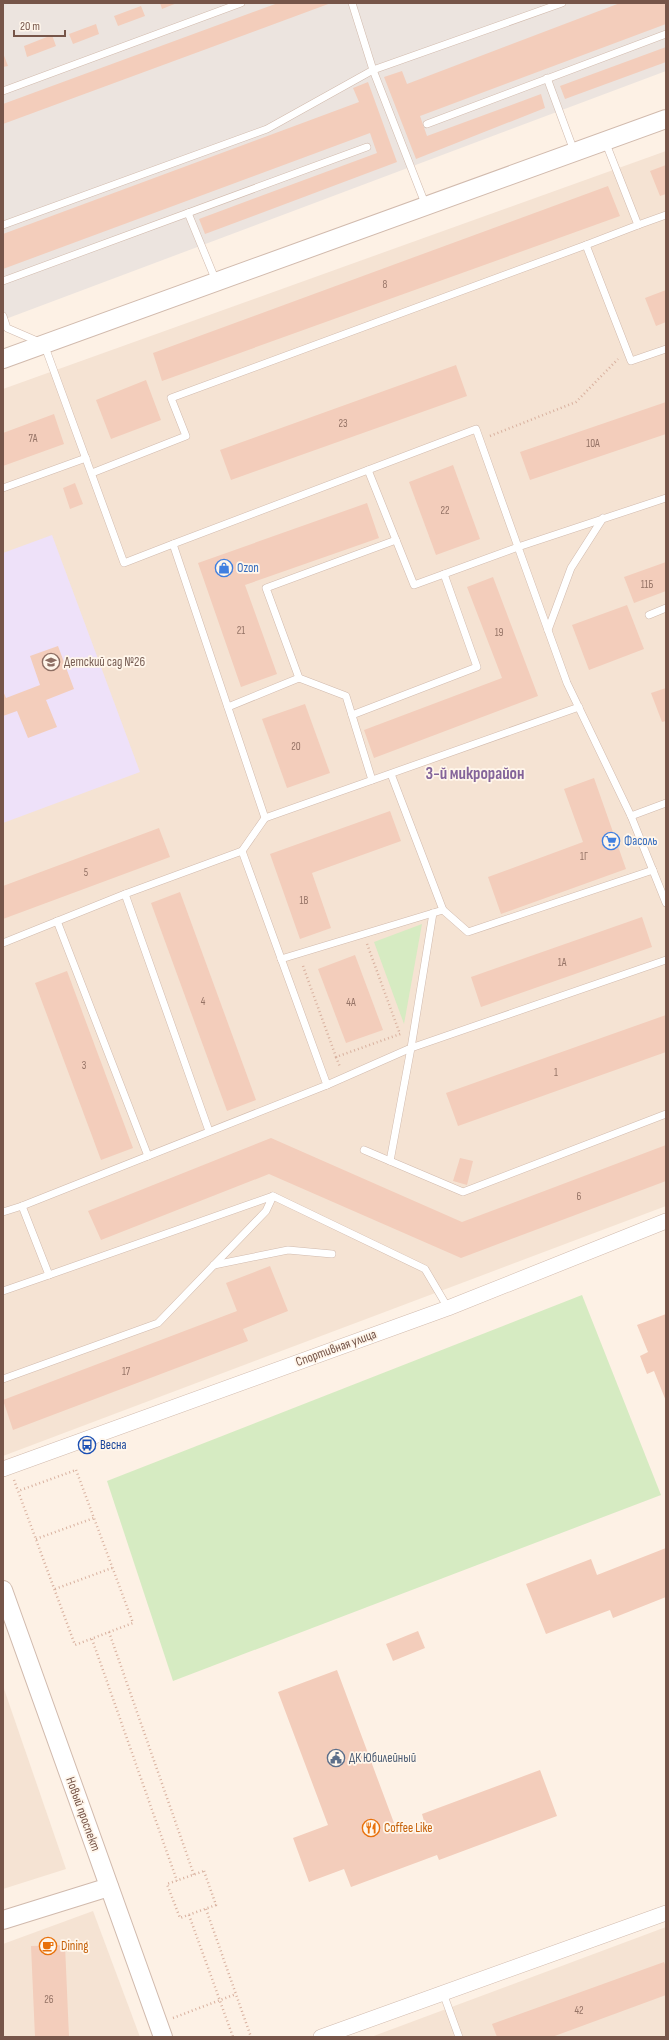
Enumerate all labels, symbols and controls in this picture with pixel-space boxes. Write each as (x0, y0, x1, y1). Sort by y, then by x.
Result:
scale bar (14, 12, 65, 38)
text: 20 m (20, 19, 40, 34)
house number: 8 (383, 278, 388, 291)
house number: 23 (338, 417, 348, 430)
house number: 7А (29, 432, 38, 445)
house number: 10А (586, 437, 600, 450)
house number: 22 (440, 504, 450, 517)
shop icon: Ozon (214, 558, 234, 578)
place label: Ozon (237, 560, 259, 576)
house number: 11Б (641, 578, 653, 591)
house number: 21 (237, 624, 245, 637)
house number: 19 (495, 626, 503, 639)
school or university icon: Детский сад №26 (41, 652, 61, 672)
place label: Детский сад №26 (64, 654, 145, 670)
house number: 20 (291, 740, 301, 753)
district label: 3-й микрорайон (426, 764, 524, 784)
supermarket icon: Фасоль (601, 831, 621, 851)
place label: Фасоль (624, 833, 657, 849)
house number: 1Г (580, 850, 588, 863)
house number: 5 (84, 866, 88, 879)
house number: 1В (300, 894, 309, 907)
house number: 1А (558, 956, 567, 969)
house number: 4 (201, 995, 206, 1008)
house number: 4А (346, 996, 356, 1009)
house number: 3 (82, 1059, 87, 1072)
house number: 1 (554, 1066, 558, 1079)
house number: 6 (577, 1190, 582, 1203)
street label: Спортивная улица (293, 1326, 379, 1370)
house number: 17 (122, 1365, 131, 1378)
bus stop icon: Весна (77, 1435, 97, 1455)
place label: Весна (100, 1437, 127, 1453)
public building icon: ДК Юбилейный (326, 1748, 346, 1768)
place label: ДК Юбилейный (349, 1750, 416, 1766)
street label: Новый проспект (62, 1775, 104, 1853)
restaurant icon: Coffee Like (361, 1818, 381, 1838)
place label: Coffee Like (384, 1820, 432, 1836)
cafe icon: Dining (38, 1936, 58, 1956)
place label: Dining (61, 1938, 89, 1954)
house number: 26 (44, 1993, 54, 2006)
house number: 42 (574, 2004, 584, 2017)

